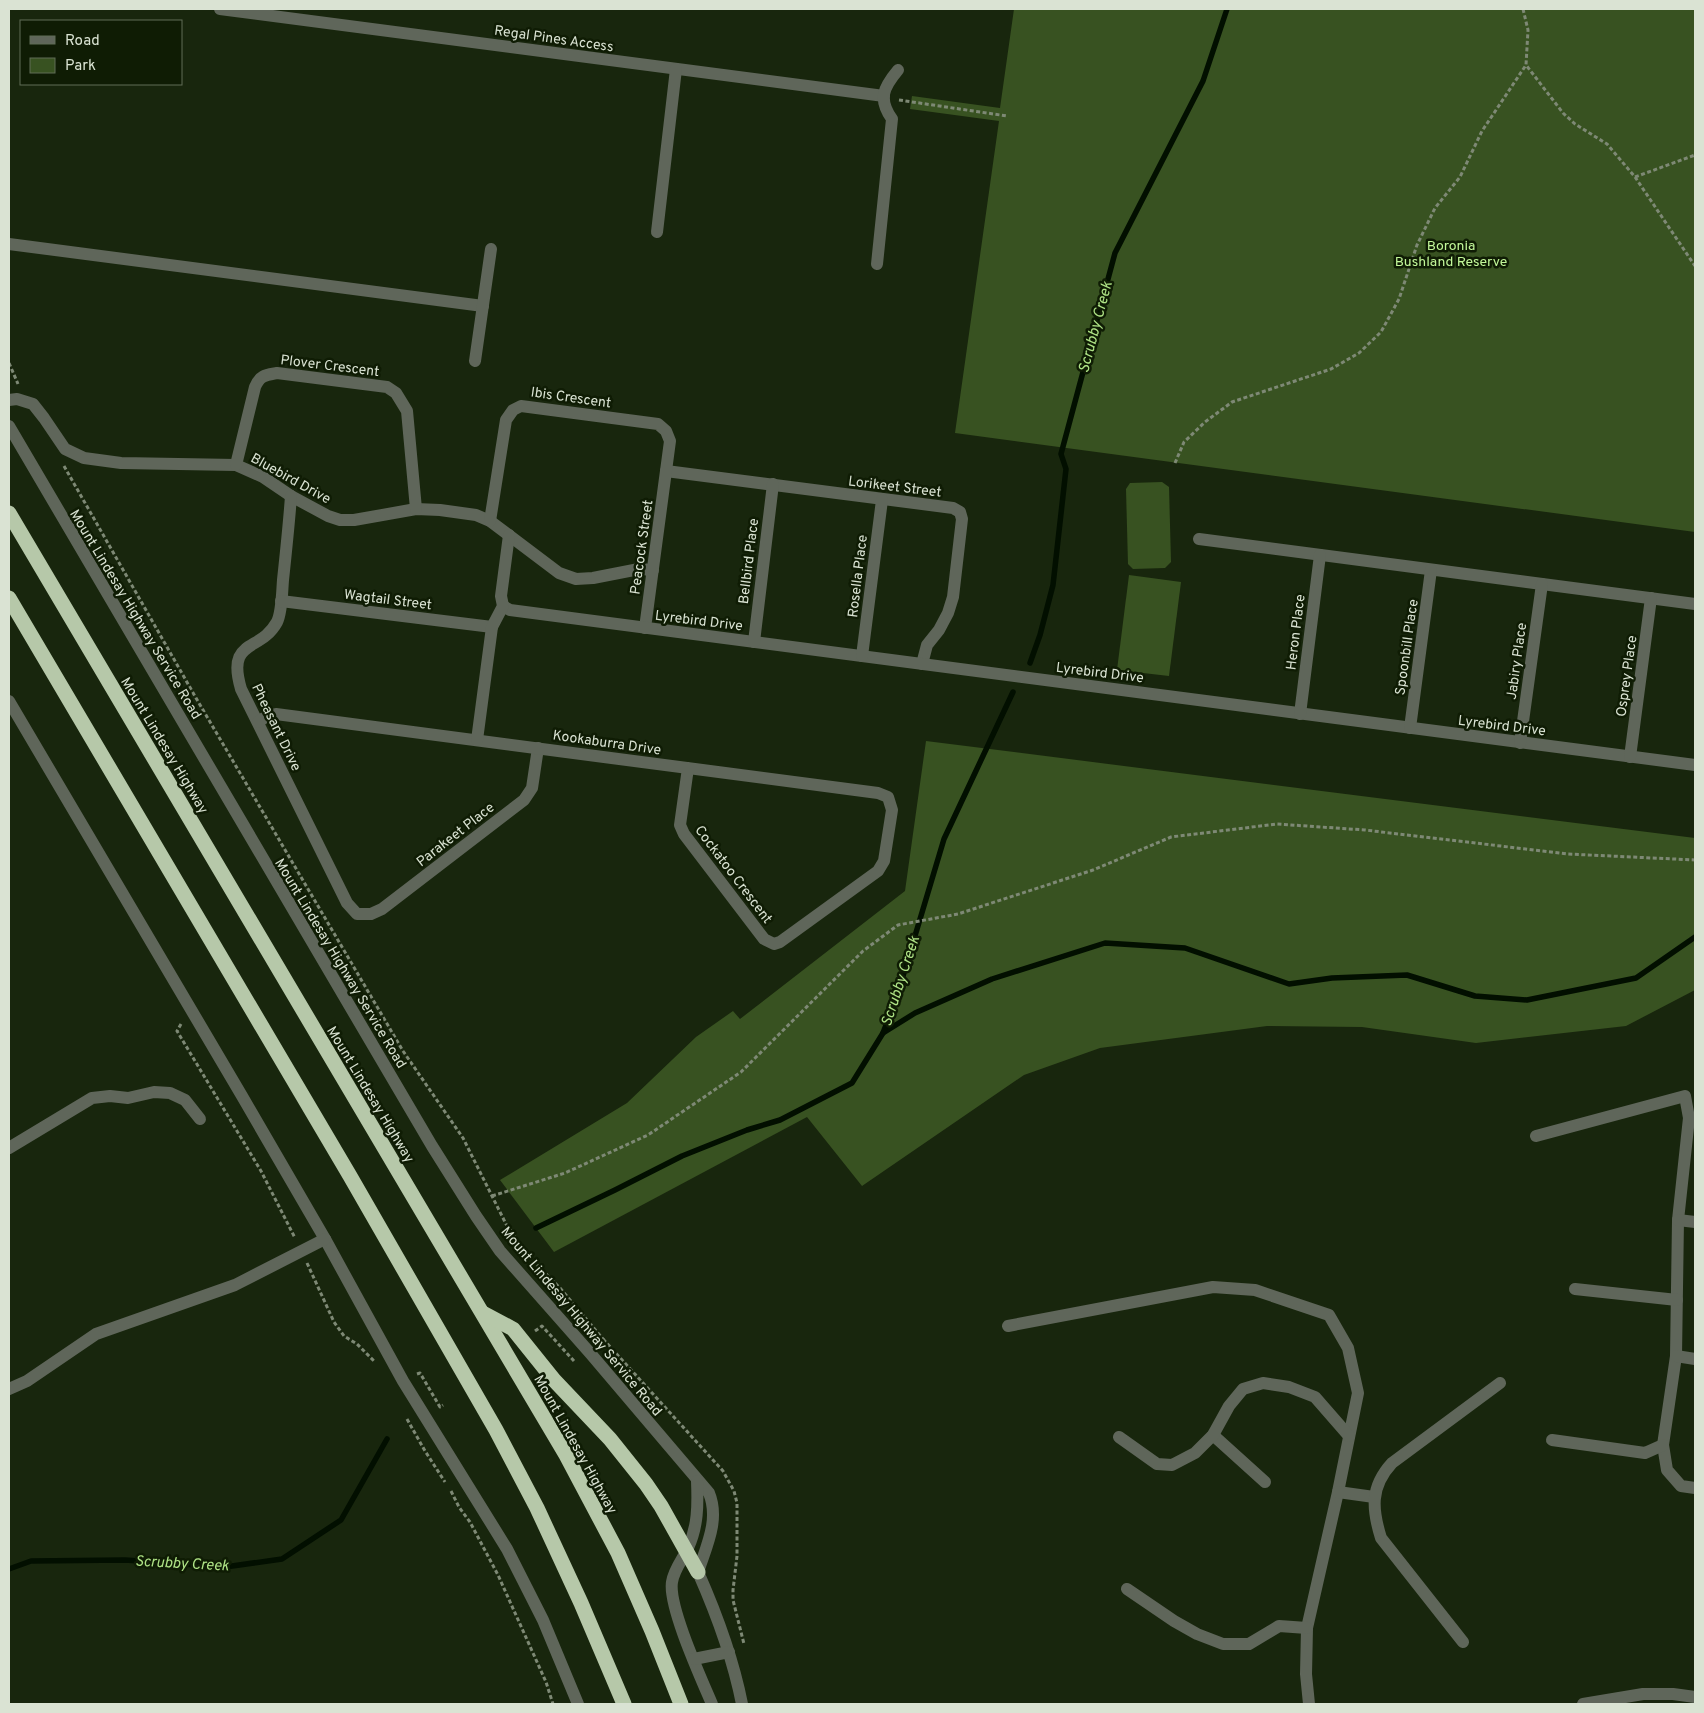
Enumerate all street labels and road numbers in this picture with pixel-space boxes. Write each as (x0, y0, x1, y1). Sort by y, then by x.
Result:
street label: Regal Pines Access (493, 23, 615, 56)
street label: Plover Crescent (279, 352, 380, 381)
street label: Ibis Crescent (530, 384, 612, 413)
street label: Bluebird Drive (247, 450, 333, 508)
street label: Lorikeet Street (847, 473, 942, 502)
street label: Peacock Street (627, 499, 658, 596)
street label: Mount Lindesay Highway Service Road (65, 507, 204, 723)
street label: Bellbird Place (736, 517, 763, 605)
street label: Rosella Place (845, 534, 872, 619)
street label: Wagtail Street (343, 587, 433, 614)
street label: Heron Place (1283, 593, 1310, 671)
street label: Spoonbill Place (1392, 598, 1423, 696)
street label: Lyrebird Drive (654, 608, 744, 635)
street label: Jabiry Place (1504, 622, 1531, 701)
street label: Osprey Place (1613, 634, 1642, 718)
street label: Lyrebird Drive (1055, 660, 1145, 687)
street label: Mount Lindesay Highway (116, 674, 211, 817)
street label: Pheasant Drive (247, 681, 304, 774)
street label: Lyrebird Drive (1457, 713, 1547, 740)
street label: Kookaburra Drive (551, 727, 662, 760)
street label: Parakeet Place (414, 800, 498, 871)
street label: Cockatoo Crescent (690, 822, 775, 927)
street label: Mount Lindesay Highway Service Road (270, 856, 409, 1072)
street label: Mount Lindesay Highway (322, 1023, 417, 1166)
street label: Mount Lindesay Highway Service Road (497, 1224, 665, 1420)
street label: Mount Lindesay Highway (529, 1372, 620, 1517)

